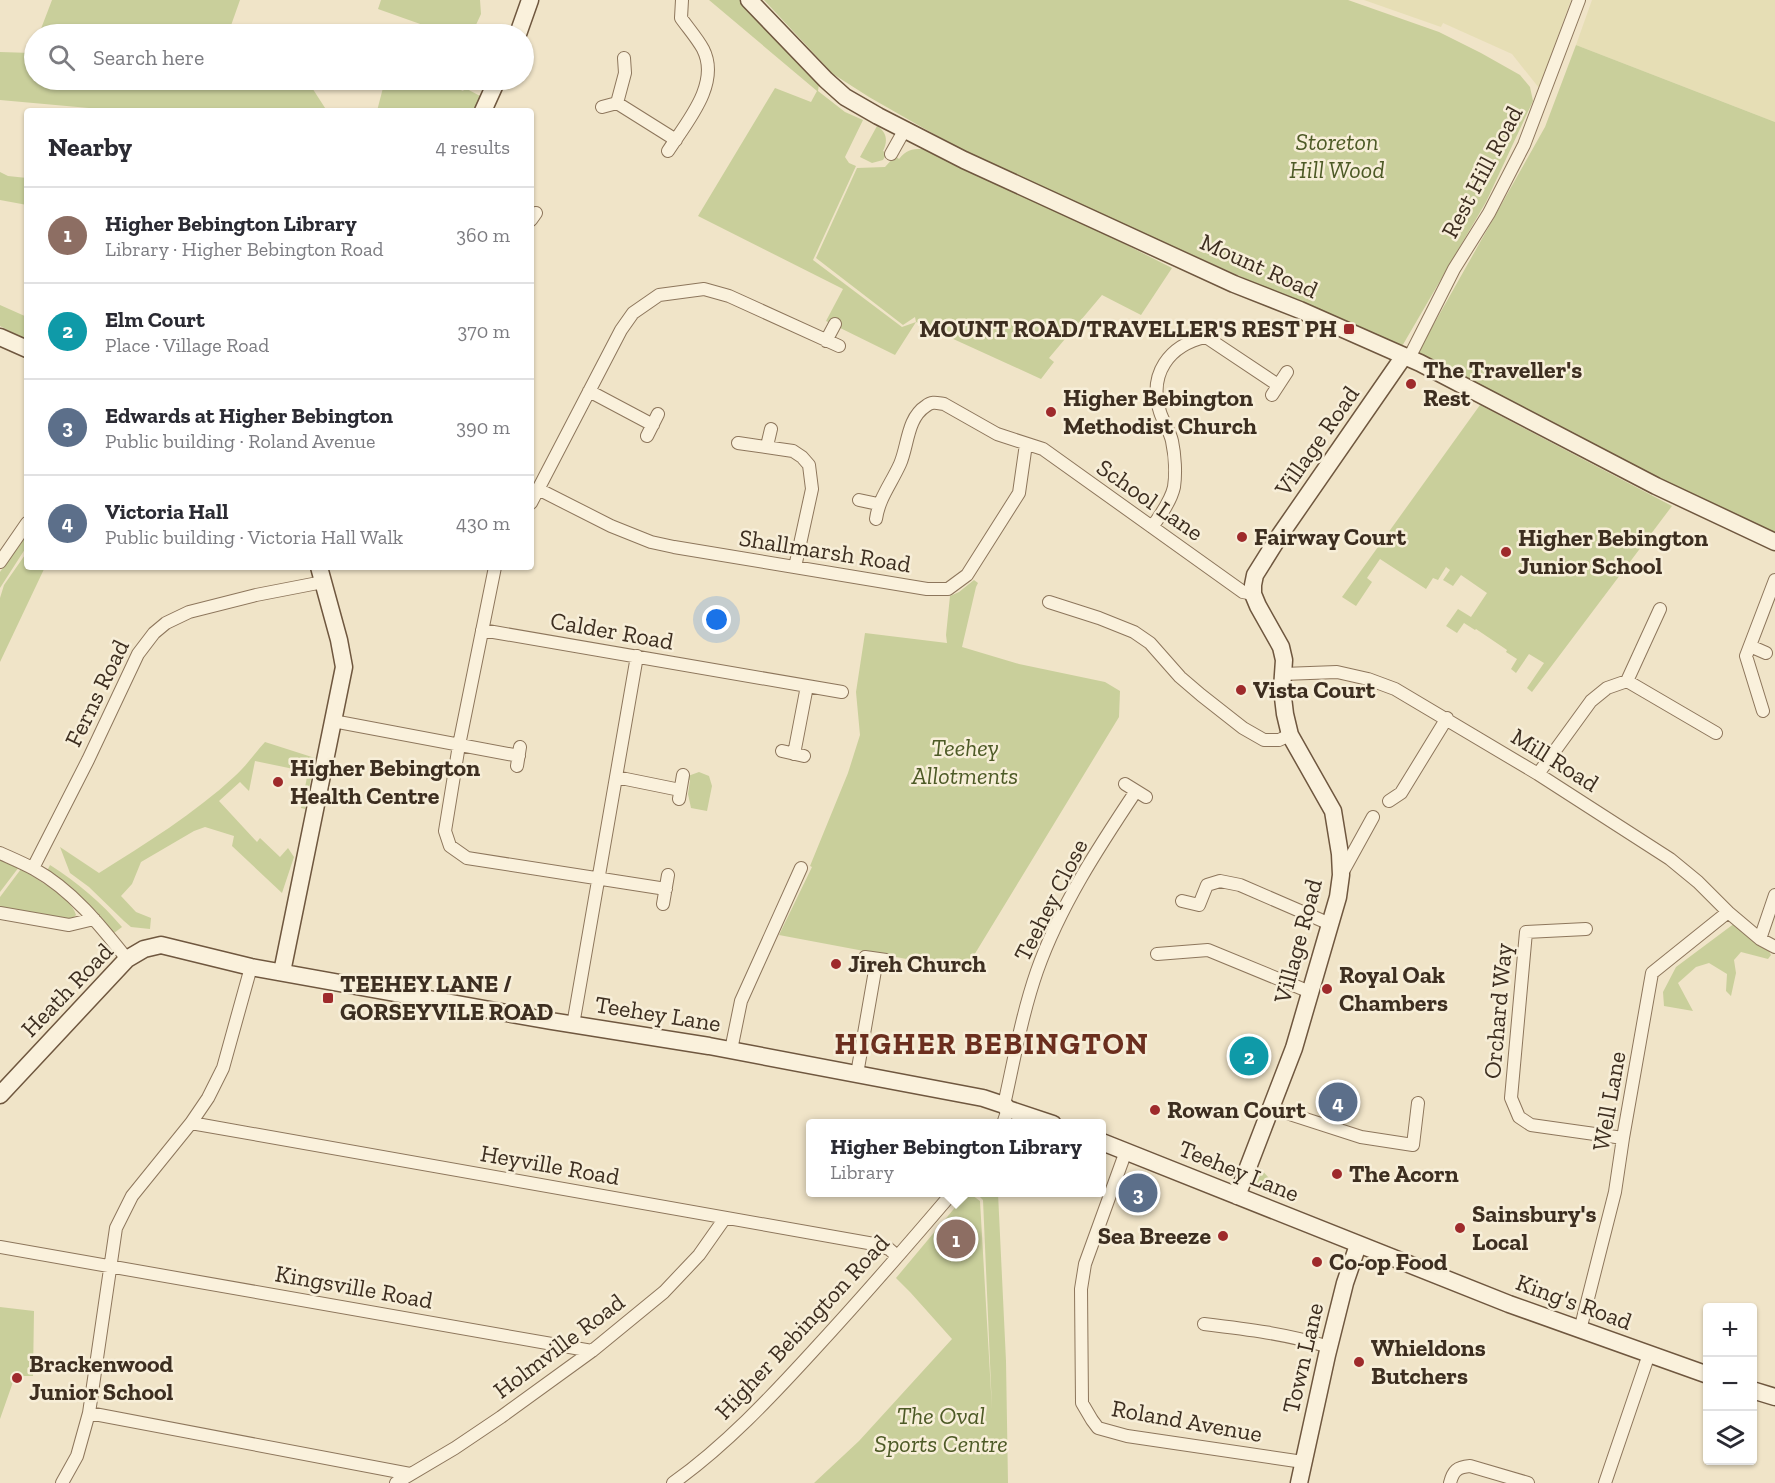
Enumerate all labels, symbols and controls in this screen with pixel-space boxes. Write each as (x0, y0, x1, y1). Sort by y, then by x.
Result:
search box (24, 24, 534, 90)
icon: search (45, 41, 78, 74)
text: Search here (93, 44, 204, 71)
street label: Rest Hill Road (1435, 101, 1528, 243)
park label: Storeton Hill Wood (1289, 127, 1385, 184)
text: Nearby (48, 131, 132, 163)
text: 4 results (435, 135, 510, 159)
text: Higher Bebington Library (105, 210, 357, 237)
text: 1 (63, 223, 72, 247)
text: 360 m (456, 223, 510, 247)
street label: Mount Road (1196, 227, 1323, 304)
text: Library · Higher Bebington Road (105, 237, 384, 261)
text: Elm Court (105, 306, 205, 333)
place label: MOUNT ROAD/TRAVELLER'S REST PH (919, 314, 1337, 343)
text: 2 (62, 319, 73, 343)
text: 370 m (457, 319, 510, 343)
marker: MOUNT ROAD/TRAVELLER'S REST PH (1342, 322, 1356, 336)
text: Place · Village Road (105, 333, 269, 357)
place label: The Traveller's Rest (1423, 355, 1582, 412)
marker: The Traveller's Rest (1404, 377, 1418, 391)
street label: Village Road (1268, 380, 1365, 502)
place label: Higher Bebington Methodist Church (1063, 383, 1257, 440)
text: Edwards at Higher Bebington (105, 402, 393, 429)
marker: Higher Bebington Methodist Church (1044, 405, 1058, 419)
text: 3 (62, 415, 73, 439)
text: 390 m (456, 415, 510, 439)
text: Public building · Roland Avenue (105, 429, 375, 453)
street label: School Lane (1091, 452, 1209, 547)
text: Victoria Hall (105, 498, 228, 525)
text: 4 (62, 511, 73, 535)
text: 430 m (456, 511, 510, 535)
place label: Fairway Court (1254, 522, 1406, 551)
street label: Shallmarsh Road (737, 523, 913, 578)
place label: Higher Bebington Junior School (1518, 523, 1708, 580)
text: Public building · Victoria Hall Walk (105, 525, 403, 549)
marker: Fairway Court (1235, 530, 1249, 544)
marker: Higher Bebington Junior School (1499, 545, 1513, 559)
street label: Calder Road (548, 605, 676, 656)
your location (702, 605, 731, 634)
street label: Ferns Road (58, 634, 135, 751)
place label: Vista Court (1253, 675, 1376, 704)
marker: Vista Court (1234, 683, 1248, 697)
street label: Mill Road (1506, 721, 1604, 798)
park label: Teehey Allotments (911, 733, 1018, 790)
place label: Higher Bebington Health Centre (290, 753, 480, 810)
marker: Higher Bebington Health Centre (271, 775, 285, 789)
street label: Teehey Close (1007, 834, 1094, 966)
street label: Village Road (1267, 875, 1328, 1007)
street label: Heath Road (15, 937, 119, 1043)
street label: Orchard Way (1477, 941, 1518, 1080)
place label: Jireh Church (848, 949, 986, 978)
marker: Jireh Church (829, 957, 843, 971)
place label: Royal Oak Chambers (1339, 960, 1448, 1017)
place label: TEEHEY LANE / GORSEYVILE ROAD (340, 969, 554, 1026)
marker: Royal Oak Chambers (1320, 982, 1334, 996)
street label: Teehey Lane (593, 989, 723, 1038)
marker: TEEHEY LANE / GORSEYVILE ROAD (321, 991, 335, 1005)
district label: HIGHER BEBINGTON (835, 1026, 1149, 1062)
pin: 2 (1230, 1034, 1268, 1078)
street label: Well Lane (1586, 1049, 1632, 1153)
pin: 4 (1318, 1080, 1358, 1124)
place label: Rowan Court (1167, 1095, 1306, 1124)
marker: Rowan Court (1148, 1103, 1162, 1117)
popup (806, 1119, 1106, 1197)
text: Higher Bebington Library (830, 1133, 1082, 1160)
street label: Teehey Lane (1175, 1133, 1304, 1208)
street label: Heyville Road (478, 1138, 622, 1191)
place label: The Acorn (1349, 1159, 1459, 1188)
text: Library (830, 1160, 894, 1184)
marker: The Acorn (1330, 1167, 1344, 1181)
pin: 3 (1118, 1170, 1158, 1216)
place label: Sainsbury's Local (1472, 1199, 1597, 1256)
pin: 1 (936, 1216, 976, 1262)
place label: Sea Breeze (1098, 1221, 1211, 1250)
marker: Sainsbury's Local (1453, 1221, 1467, 1235)
street label: Higher Bebington Road (708, 1228, 895, 1425)
marker: Sea Breeze (1216, 1229, 1230, 1243)
place label: Co-op Food (1329, 1247, 1448, 1276)
marker: Co-op Food (1310, 1255, 1324, 1269)
street label: Kingsville Road (273, 1258, 435, 1315)
street label: King's Road (1512, 1267, 1636, 1336)
street label: Holmville Road (487, 1287, 630, 1404)
street label: Town Lane (1276, 1300, 1329, 1416)
map controls (1703, 1303, 1757, 1465)
button: + (1703, 1303, 1757, 1357)
place label: Whieldons Butchers (1371, 1333, 1486, 1390)
place label: Brackenwood Junior School (29, 1349, 174, 1406)
marker: Whieldons Butchers (1352, 1355, 1366, 1369)
button: − (1703, 1357, 1757, 1411)
marker: Brackenwood Junior School (10, 1371, 24, 1385)
street label: Roland Avenue (1109, 1393, 1265, 1448)
park label: The Oval Sports Centre (874, 1401, 1008, 1458)
button: layers (1703, 1411, 1757, 1465)

